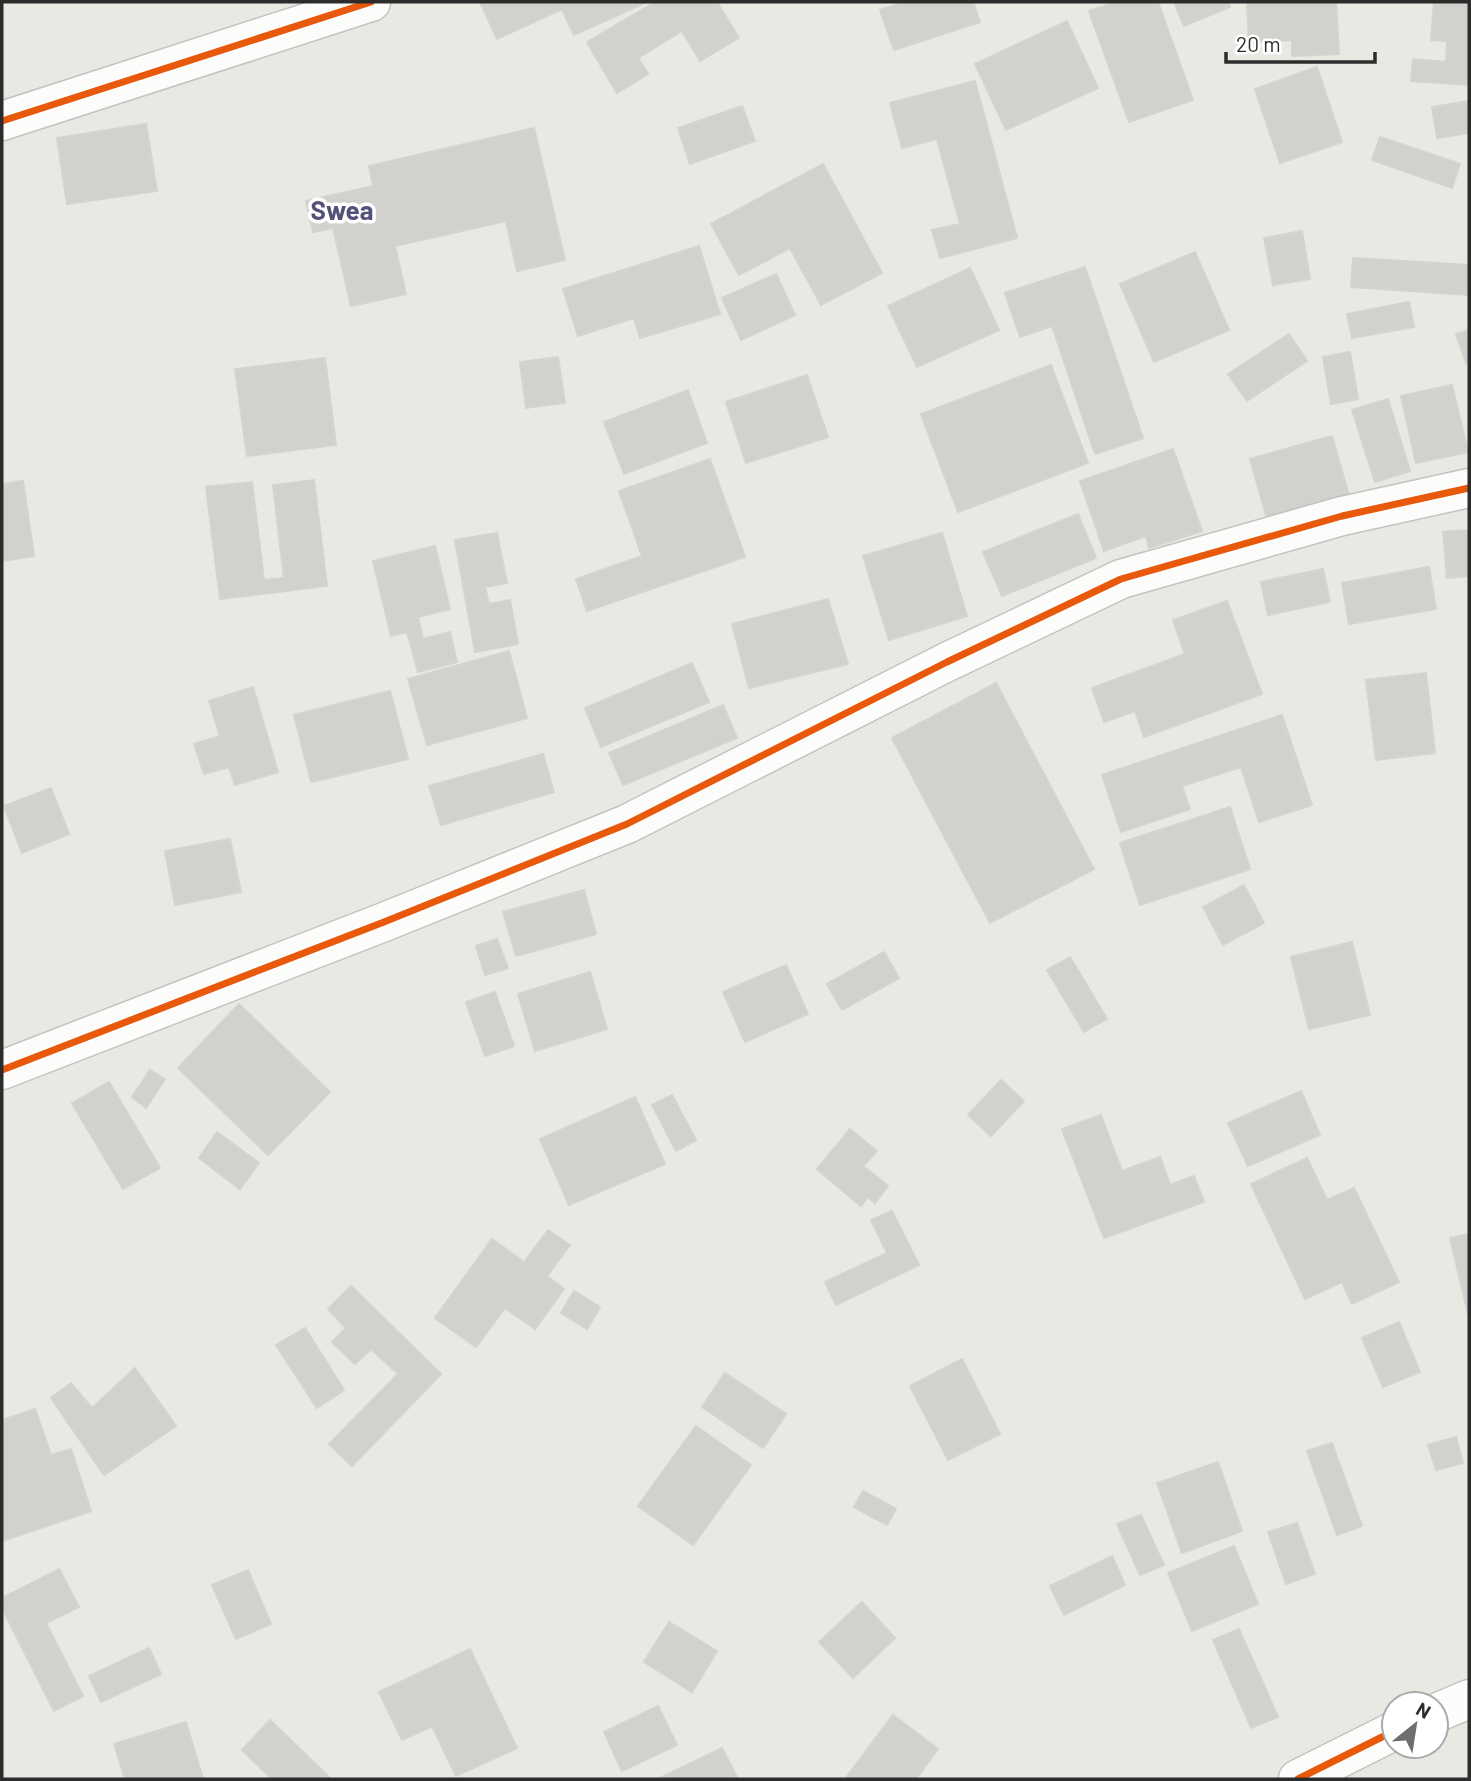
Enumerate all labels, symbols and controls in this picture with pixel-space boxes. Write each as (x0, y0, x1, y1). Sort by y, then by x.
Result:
scale bar (1226, 21, 1375, 65)
text: 20 m (1236, 31, 1281, 56)
district label: Swea (311, 194, 373, 225)
north arrow (1380, 1690, 1450, 1760)
text: N (1413, 1697, 1435, 1723)

